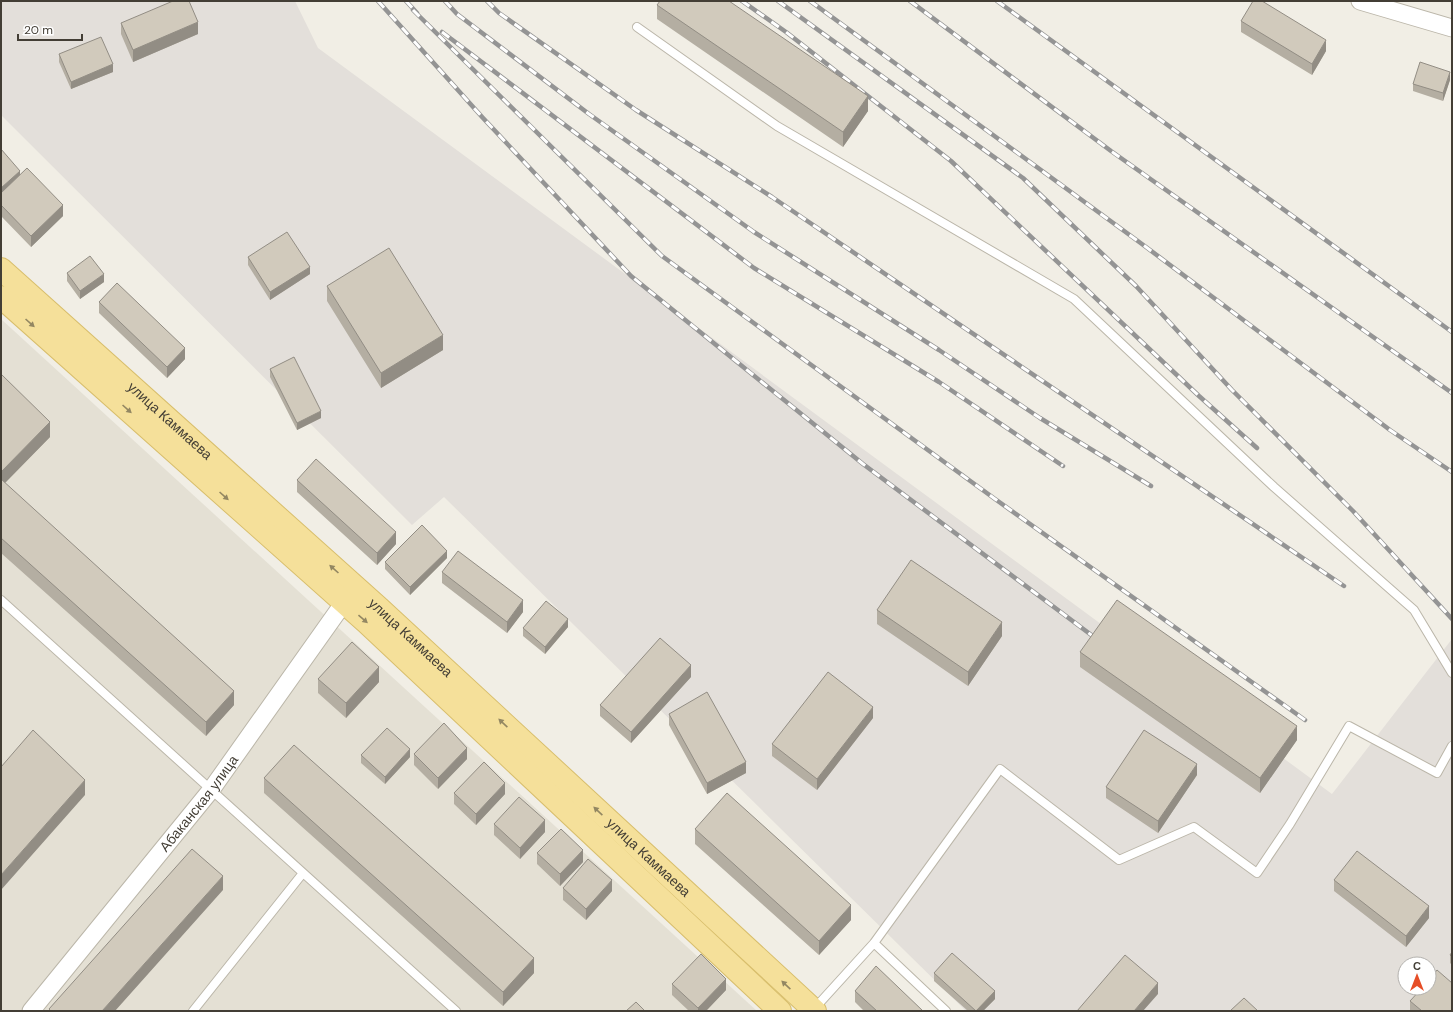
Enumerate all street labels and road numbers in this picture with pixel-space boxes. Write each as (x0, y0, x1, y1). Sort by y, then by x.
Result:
street label: улица Каммаева (124, 378, 216, 463)
street label: улица Каммаева (365, 594, 457, 681)
street label: Абаканская улица (155, 751, 242, 855)
street label: улица Каммаева (603, 814, 695, 901)

